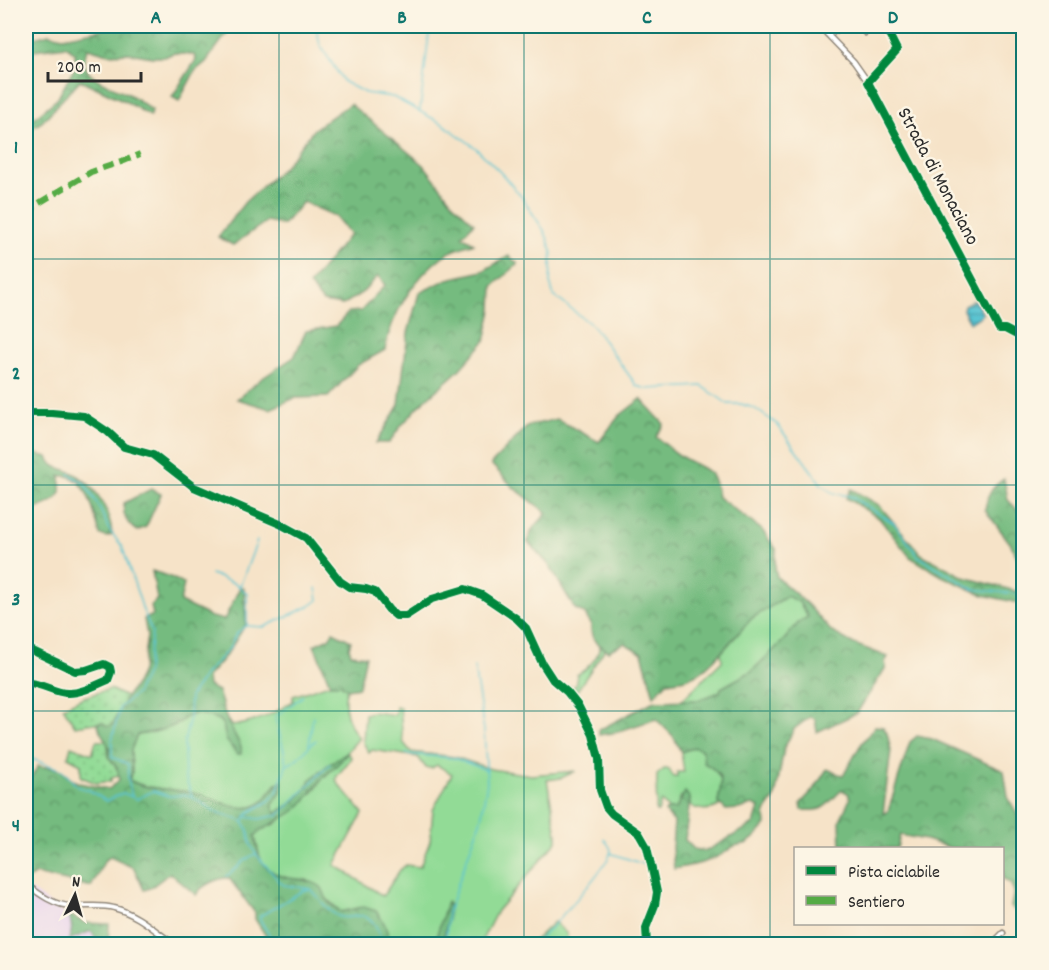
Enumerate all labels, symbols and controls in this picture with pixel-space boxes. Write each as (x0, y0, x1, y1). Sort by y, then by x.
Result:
text: A (151, 5, 162, 33)
text: B (397, 5, 407, 33)
text: C (642, 5, 652, 33)
text: D (888, 5, 899, 33)
scale bar (48, 45, 141, 83)
text: 200 m (57, 56, 101, 81)
street label: Strada di Monaciano (889, 103, 985, 251)
text: 1 (14, 135, 18, 163)
text: 2 (12, 361, 20, 389)
text: 3 (12, 587, 20, 615)
text: 4 (12, 813, 20, 841)
legend (794, 847, 1004, 925)
text: Pista ciclabile (848, 861, 940, 886)
north arrow (45, 865, 105, 925)
text: N (71, 871, 81, 894)
text: Sentiero (848, 891, 905, 916)

